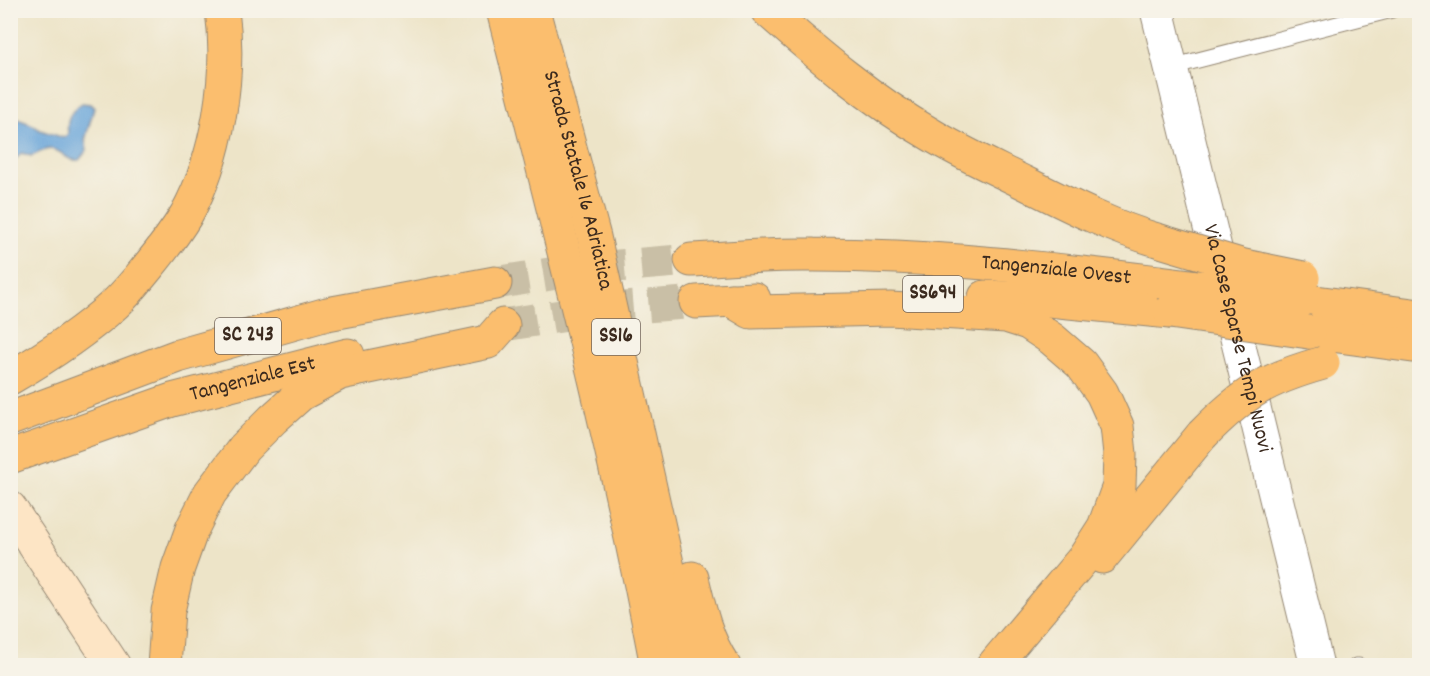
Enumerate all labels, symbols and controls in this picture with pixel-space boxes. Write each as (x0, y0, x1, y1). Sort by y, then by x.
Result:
street label: Strada Statale 16 Adriatica (534, 67, 621, 293)
street label: Via Case Sparse Tempi Nuovi (1194, 221, 1280, 456)
street label: Tangenziale Ovest (980, 247, 1133, 294)
road number: SS694 (903, 276, 963, 312)
road number: SC 243 (215, 318, 281, 354)
road number: SS16 (592, 319, 640, 355)
street label: Tangenziale Est (186, 348, 319, 410)

